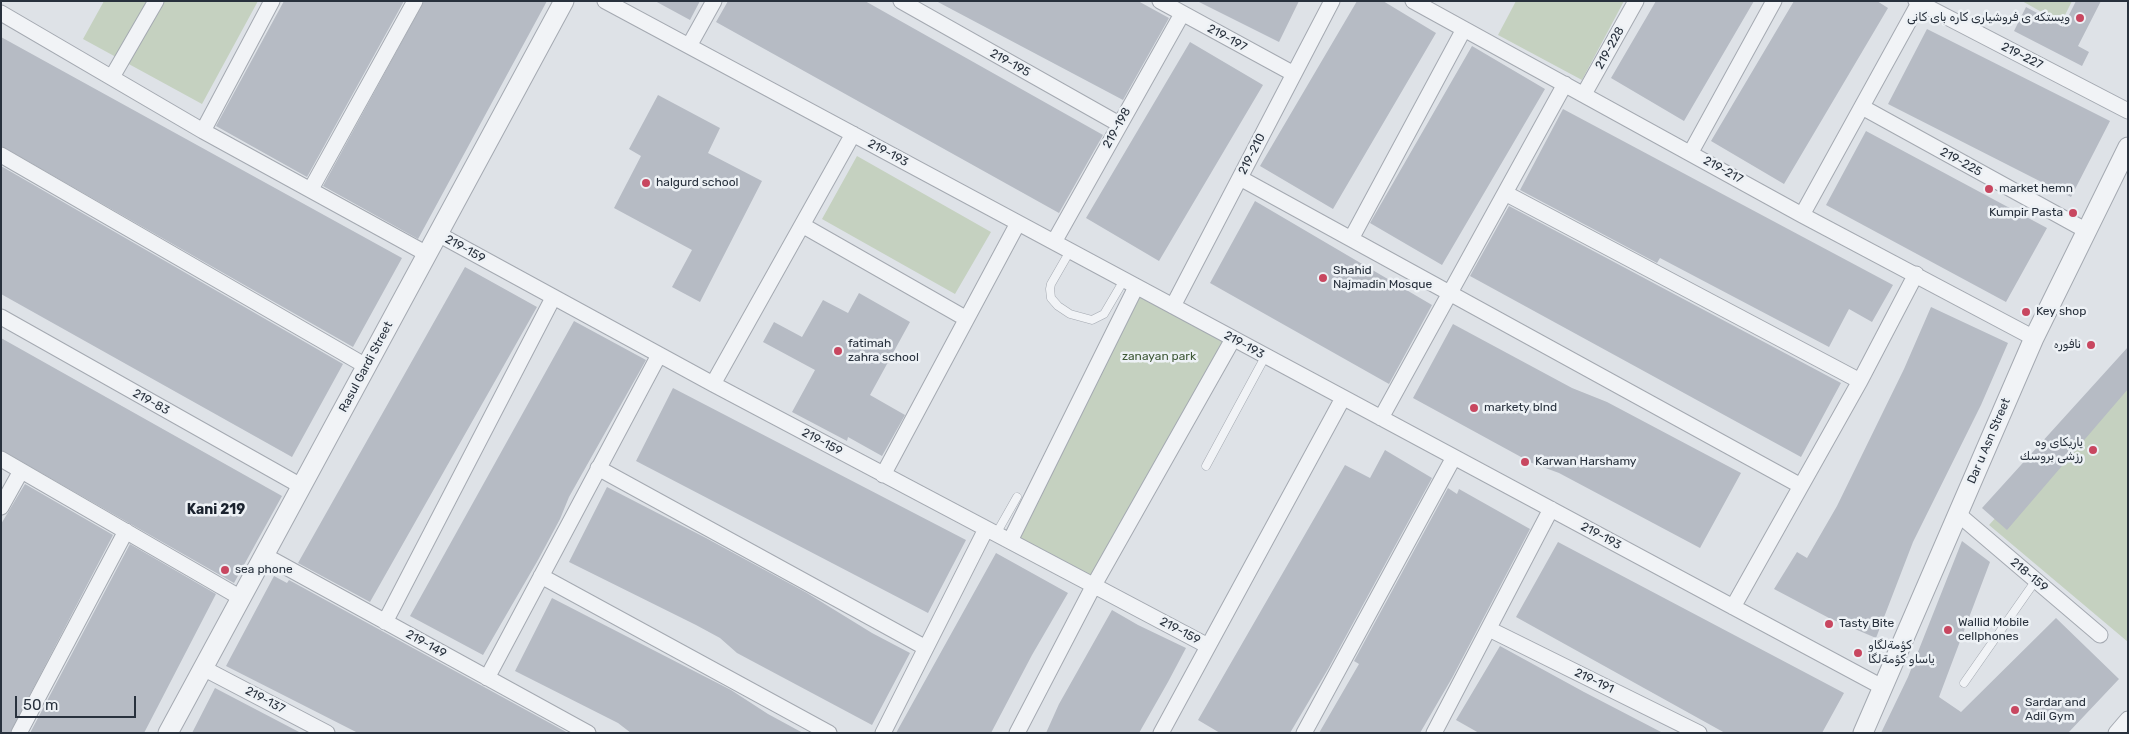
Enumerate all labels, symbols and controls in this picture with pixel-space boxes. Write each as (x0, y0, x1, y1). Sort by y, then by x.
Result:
place label: ويستكه ى فروشيارى كاره باى كانى (1907, 11, 2070, 25)
marker: ويستكه ى فروشيارى كاره باى كانى (2074, 12, 2086, 24)
street label: 219-197 (1205, 21, 1249, 55)
street label: 219-228 (1593, 24, 1627, 72)
street label: 219-227 (1999, 39, 2045, 73)
street label: 219-195 (987, 46, 1033, 80)
street label: 219-198 (1100, 105, 1134, 151)
street label: 219-210 (1236, 131, 1268, 177)
street label: 219-193 (865, 136, 911, 170)
street label: 219-225 (1938, 145, 1984, 179)
street label: 219-217 (1701, 153, 1745, 187)
place label: halgurd school (656, 176, 738, 190)
marker: halgurd school (640, 177, 652, 189)
place label: market hemn (1999, 182, 2073, 196)
marker: market hemn (1983, 183, 1995, 195)
place label: Kumpir Pasta (1989, 206, 2063, 220)
marker: Kumpir Pasta (2067, 207, 2079, 219)
street label: 219-159 (442, 232, 488, 266)
place label: Shahid Najmadin Mosque (1333, 264, 1432, 292)
marker: Shahid Najmadin Mosque (1317, 272, 1329, 284)
place label: Key shop (2036, 305, 2086, 319)
marker: Key shop (2020, 306, 2032, 318)
street label: Rasul Gardi Street (336, 319, 396, 415)
street label: 219-193 (1221, 328, 1267, 362)
place label: fatimah zahra school (848, 337, 919, 365)
place label: نافورە (2054, 338, 2081, 352)
marker: نافورە (2085, 339, 2097, 351)
marker: fatimah zahra school (832, 345, 844, 357)
park label: zanayan park (1122, 350, 1196, 364)
street label: 219-83 (130, 386, 172, 418)
street label: Dar u Asn Street (1964, 396, 2014, 486)
place label: markety blnd (1484, 401, 1557, 415)
marker: markety blnd (1468, 402, 1480, 414)
street label: 219-159 (799, 425, 845, 459)
place label: ياريكاى وه رزشى بروسك (2020, 436, 2083, 464)
marker: ياريكاى وه رزشى بروسك (2087, 444, 2099, 456)
place label: Karwan Harshamy (1535, 455, 1636, 469)
marker: Karwan Harshamy (1519, 456, 1531, 468)
district label: Kani 219 (187, 502, 245, 518)
street label: 219-193 (1578, 519, 1624, 553)
street label: 218-159 (2007, 555, 2051, 595)
place label: sea phone (235, 563, 293, 577)
marker: sea phone (219, 564, 231, 576)
street label: 219-159 (1157, 614, 1203, 648)
place label: Wallid Mobile cellphones (1958, 616, 2029, 644)
place label: Tasty Bite (1839, 617, 1894, 631)
marker: Tasty Bite (1823, 618, 1835, 630)
marker: Wallid Mobile cellphones (1942, 624, 1954, 636)
street label: 219-149 (403, 627, 449, 661)
place label: كؤمةلگاو ياساو كؤمةلگا (1868, 639, 1935, 667)
marker: كؤمةلگاو ياساو كؤمةلگا (1852, 647, 1864, 659)
street label: 219-191 (1572, 665, 1616, 697)
street label: 219-137 (243, 684, 287, 716)
scale bar (18, 686, 139, 718)
text: 50 m (23, 696, 58, 714)
place label: Sardar and Adil Gym (2025, 696, 2086, 724)
marker: Sardar and Adil Gym (2009, 704, 2021, 716)

